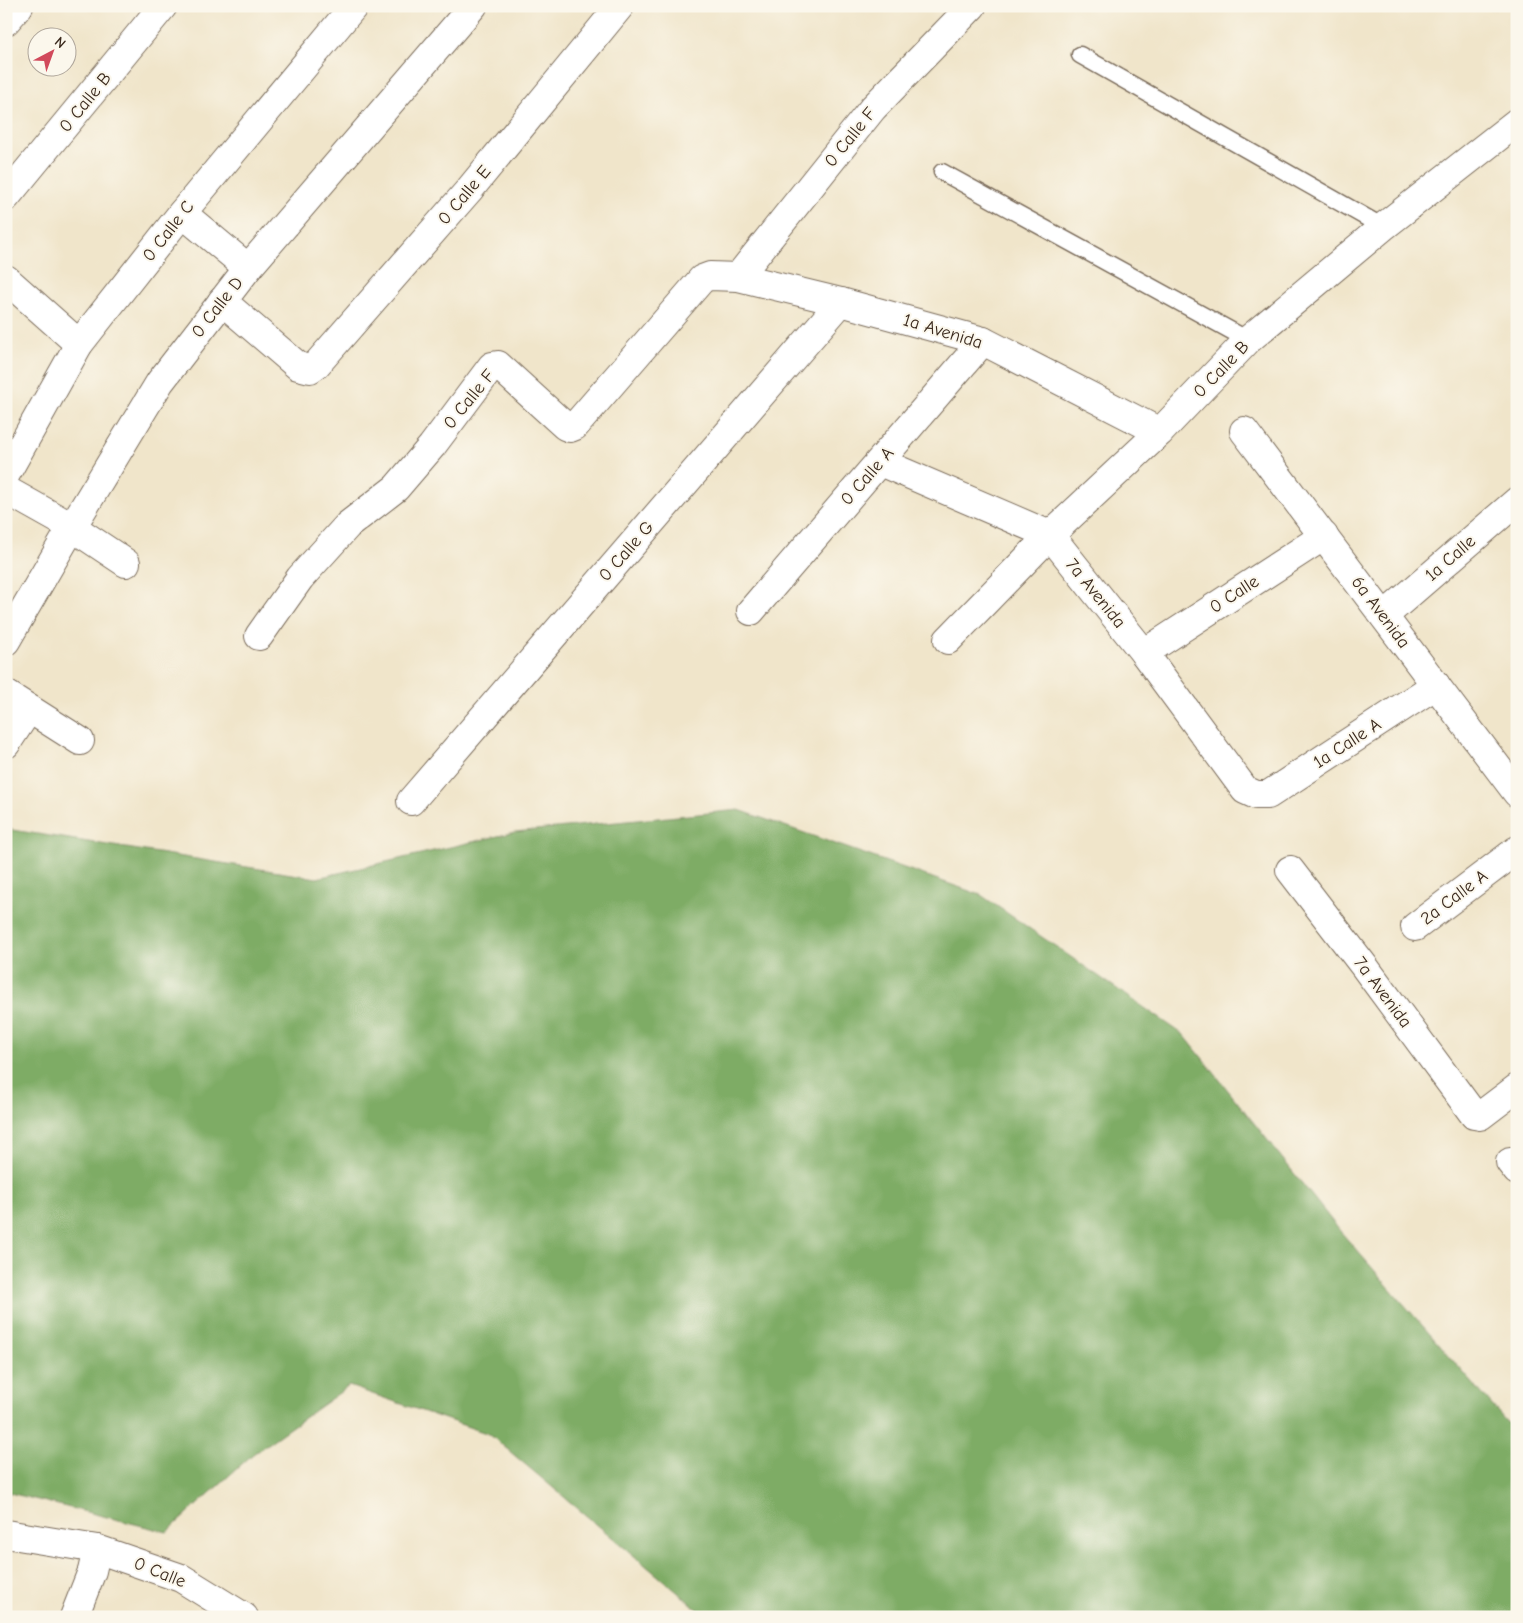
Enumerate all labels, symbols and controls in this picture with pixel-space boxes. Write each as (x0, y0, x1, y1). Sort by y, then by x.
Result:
north arrow (28, 28, 78, 78)
text: N (51, 33, 69, 52)
street label: 0 Calle B (55, 68, 116, 137)
street label: 0 Calle F (820, 103, 881, 171)
street label: 0 Calle E (433, 161, 495, 229)
street label: 0 Calle C (138, 197, 199, 266)
street label: 0 Calle D (187, 273, 248, 342)
street label: 1a Avenida (901, 309, 985, 353)
street label: 0 Calle B (1189, 336, 1254, 402)
street label: 0 Calle F (439, 365, 500, 433)
street label: 0 Calle A (836, 443, 898, 510)
street label: 0 Calle G (594, 517, 658, 586)
street label: 1a Calle (1421, 531, 1480, 586)
street label: 7a Avenida (1061, 554, 1130, 632)
street label: 0 Calle (1206, 571, 1263, 618)
street label: 6a Avenida (1347, 572, 1414, 652)
street label: 1a Calle A (1310, 714, 1385, 773)
street label: 2a Calle A (1417, 865, 1492, 929)
street label: 7a Avenida (1349, 953, 1416, 1032)
street label: 0 Calle (131, 1553, 189, 1592)

